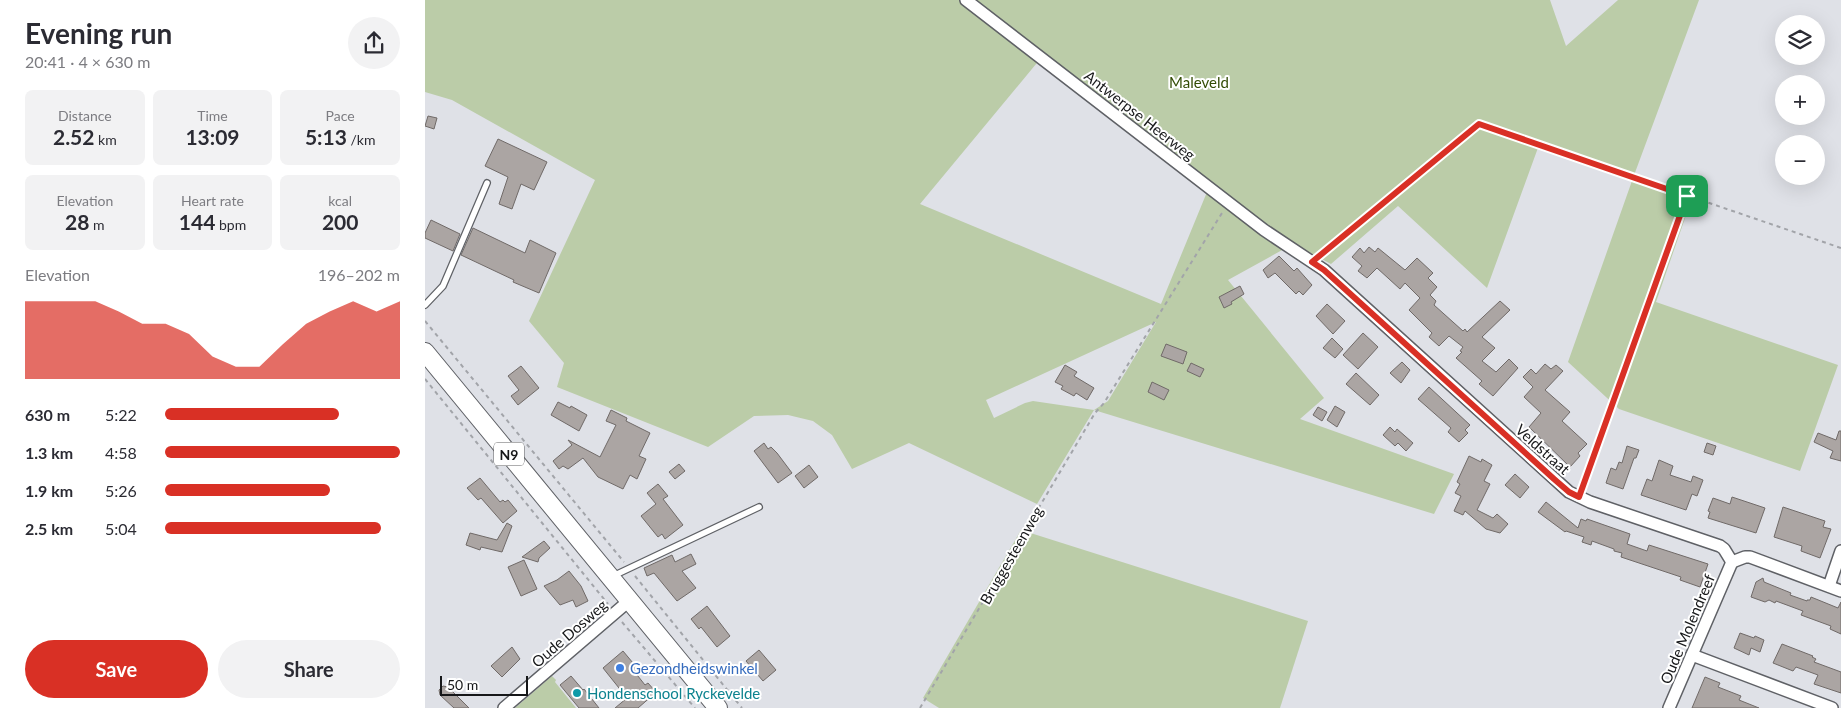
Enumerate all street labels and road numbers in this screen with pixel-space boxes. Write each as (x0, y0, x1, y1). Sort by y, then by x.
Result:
street label: Antwerpse Heerweg (1081, 66, 1199, 164)
street label: Veldstraat (1512, 420, 1574, 478)
road number: N9 (494, 442, 524, 466)
street label: Bruggesteenweg (976, 503, 1046, 607)
street label: Oude Molendreef (1656, 571, 1718, 686)
street label: Oude Dosweg (528, 595, 611, 671)

